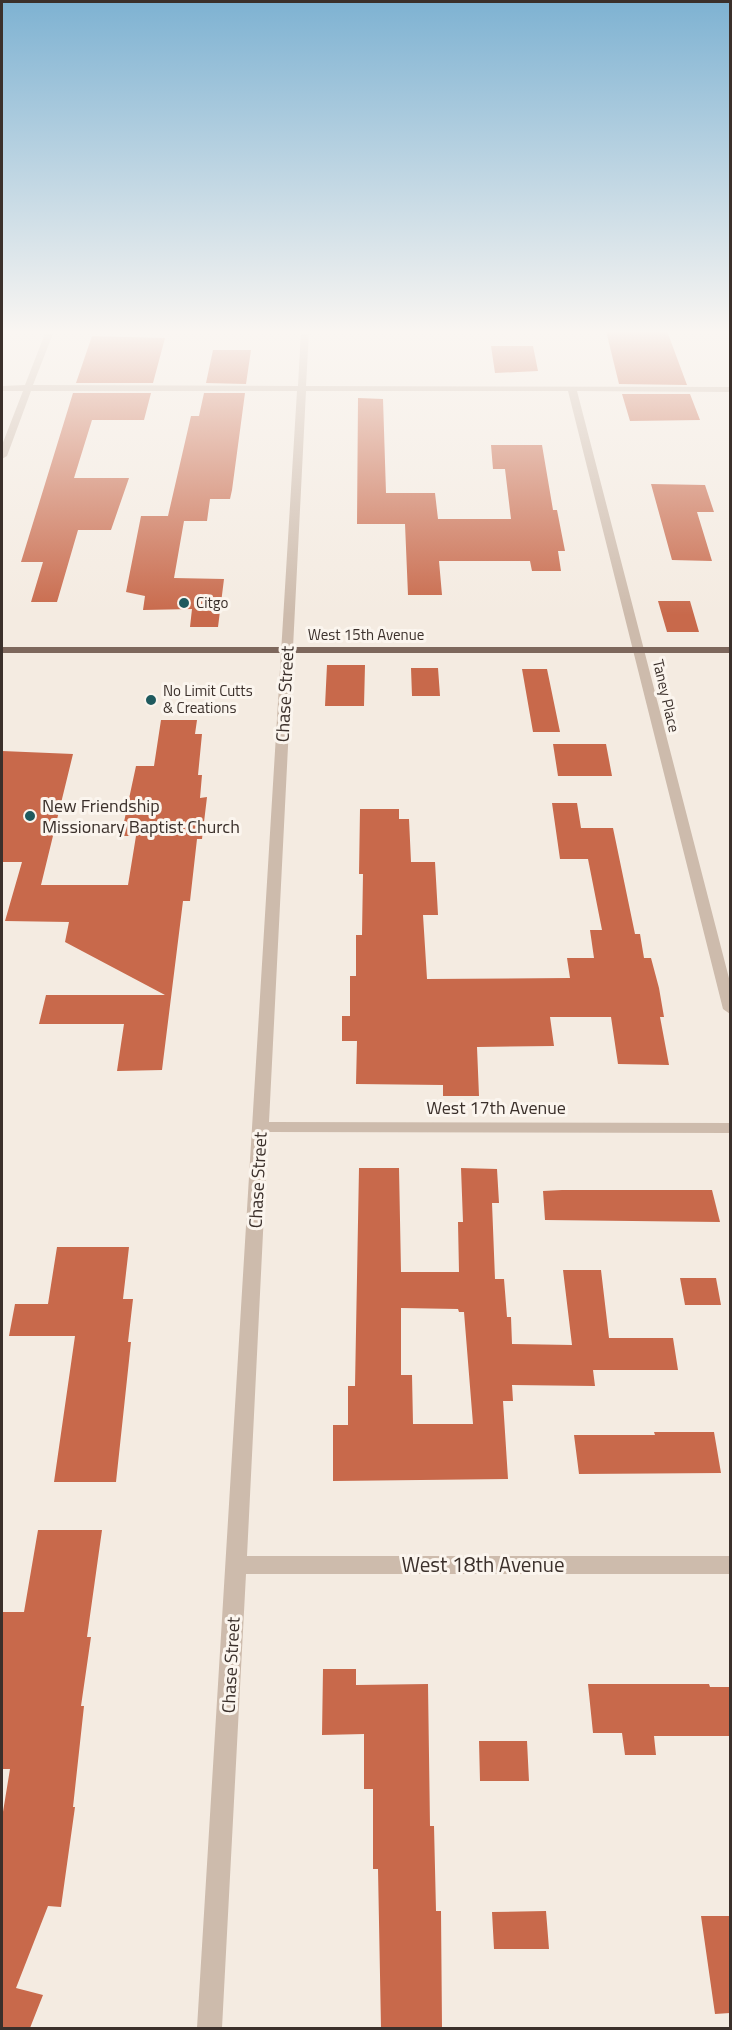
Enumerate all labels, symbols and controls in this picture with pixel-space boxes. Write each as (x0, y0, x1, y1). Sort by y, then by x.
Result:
place label: Citgo (196, 591, 228, 614)
marker: Citgo (177, 596, 191, 610)
street label: West 15th Avenue (308, 623, 424, 646)
street label: Chase Street (268, 645, 301, 743)
street label: Taney Place (647, 657, 686, 735)
place label: No Limit Cutts & Creations (163, 679, 253, 719)
marker: No Limit Cutts & Creations (144, 693, 158, 707)
place label: New Friendship Missionary Baptist Church (42, 792, 240, 840)
marker: New Friendship Missionary Baptist Church (23, 809, 37, 823)
street label: West 17th Avenue (426, 1094, 566, 1121)
street label: Chase Street (241, 1131, 274, 1229)
street label: West 18th Avenue (401, 1548, 565, 1580)
street label: Chase Street (214, 1616, 247, 1714)

